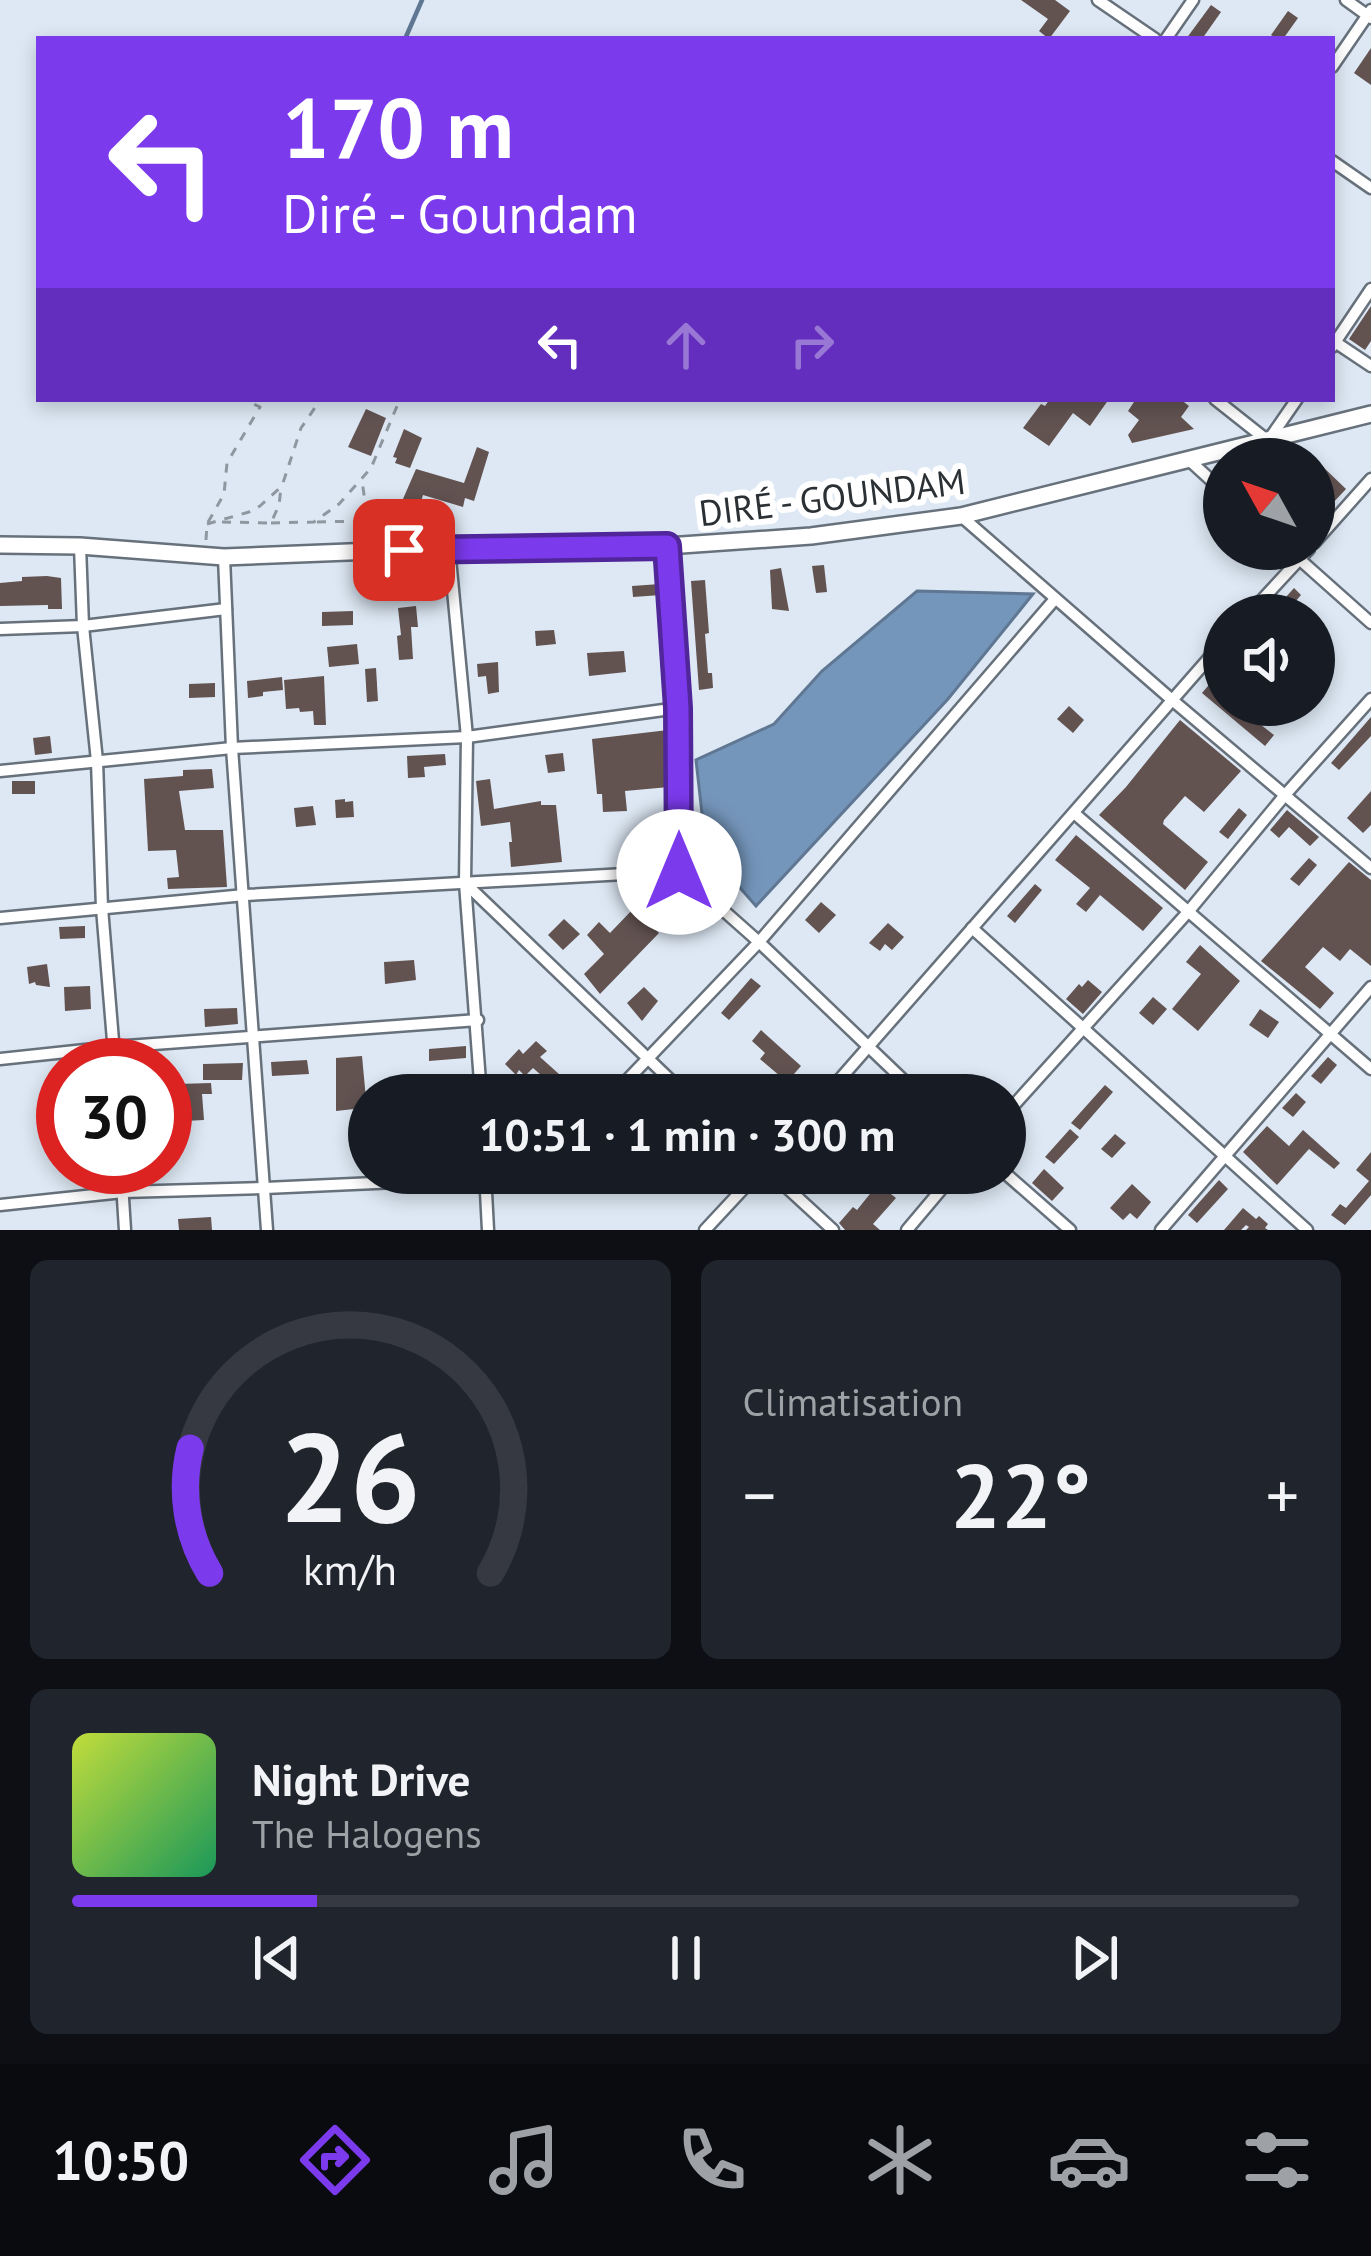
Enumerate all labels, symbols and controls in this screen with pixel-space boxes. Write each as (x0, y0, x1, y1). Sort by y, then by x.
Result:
text: 170 m (282, 72, 514, 181)
icon: left (84, 84, 240, 240)
text: Diré - Goundam (282, 178, 638, 248)
icon: left (527, 312, 593, 378)
icon: ahead (653, 312, 719, 378)
icon: right (779, 312, 845, 378)
north arrow (1203, 438, 1335, 570)
map controls (1203, 438, 1335, 726)
street label: DIRÉ - GOUNDAM (696, 457, 968, 536)
pin (353, 499, 455, 601)
icon: arrive (371, 517, 437, 583)
button: sound (1203, 594, 1335, 726)
position arrow (616, 809, 742, 935)
speed limit sign: 30 (36, 1038, 192, 1194)
text: 10:51 · 1 min · 300 m (479, 1105, 895, 1163)
text: Climatisation (743, 1376, 963, 1427)
text: 26 (279, 1395, 421, 1556)
text: 22° (950, 1436, 1091, 1553)
text: − (743, 1452, 776, 1537)
text: + (1266, 1452, 1299, 1537)
text: km/h (303, 1540, 397, 1596)
text: Night Drive (252, 1750, 470, 1808)
text: The Halogens (252, 1808, 482, 1859)
icon: previous (244, 1925, 310, 1991)
icon: pause (653, 1925, 719, 1991)
icon: next (1062, 1925, 1128, 1991)
icon: directions (293, 2118, 377, 2202)
icon: music (482, 2118, 566, 2202)
icon: phone (670, 2118, 754, 2202)
icon: climate (858, 2118, 942, 2202)
icon: car (1047, 2118, 1131, 2202)
icon: filters (1235, 2118, 1319, 2202)
text: 10:50 (52, 2125, 189, 2195)

